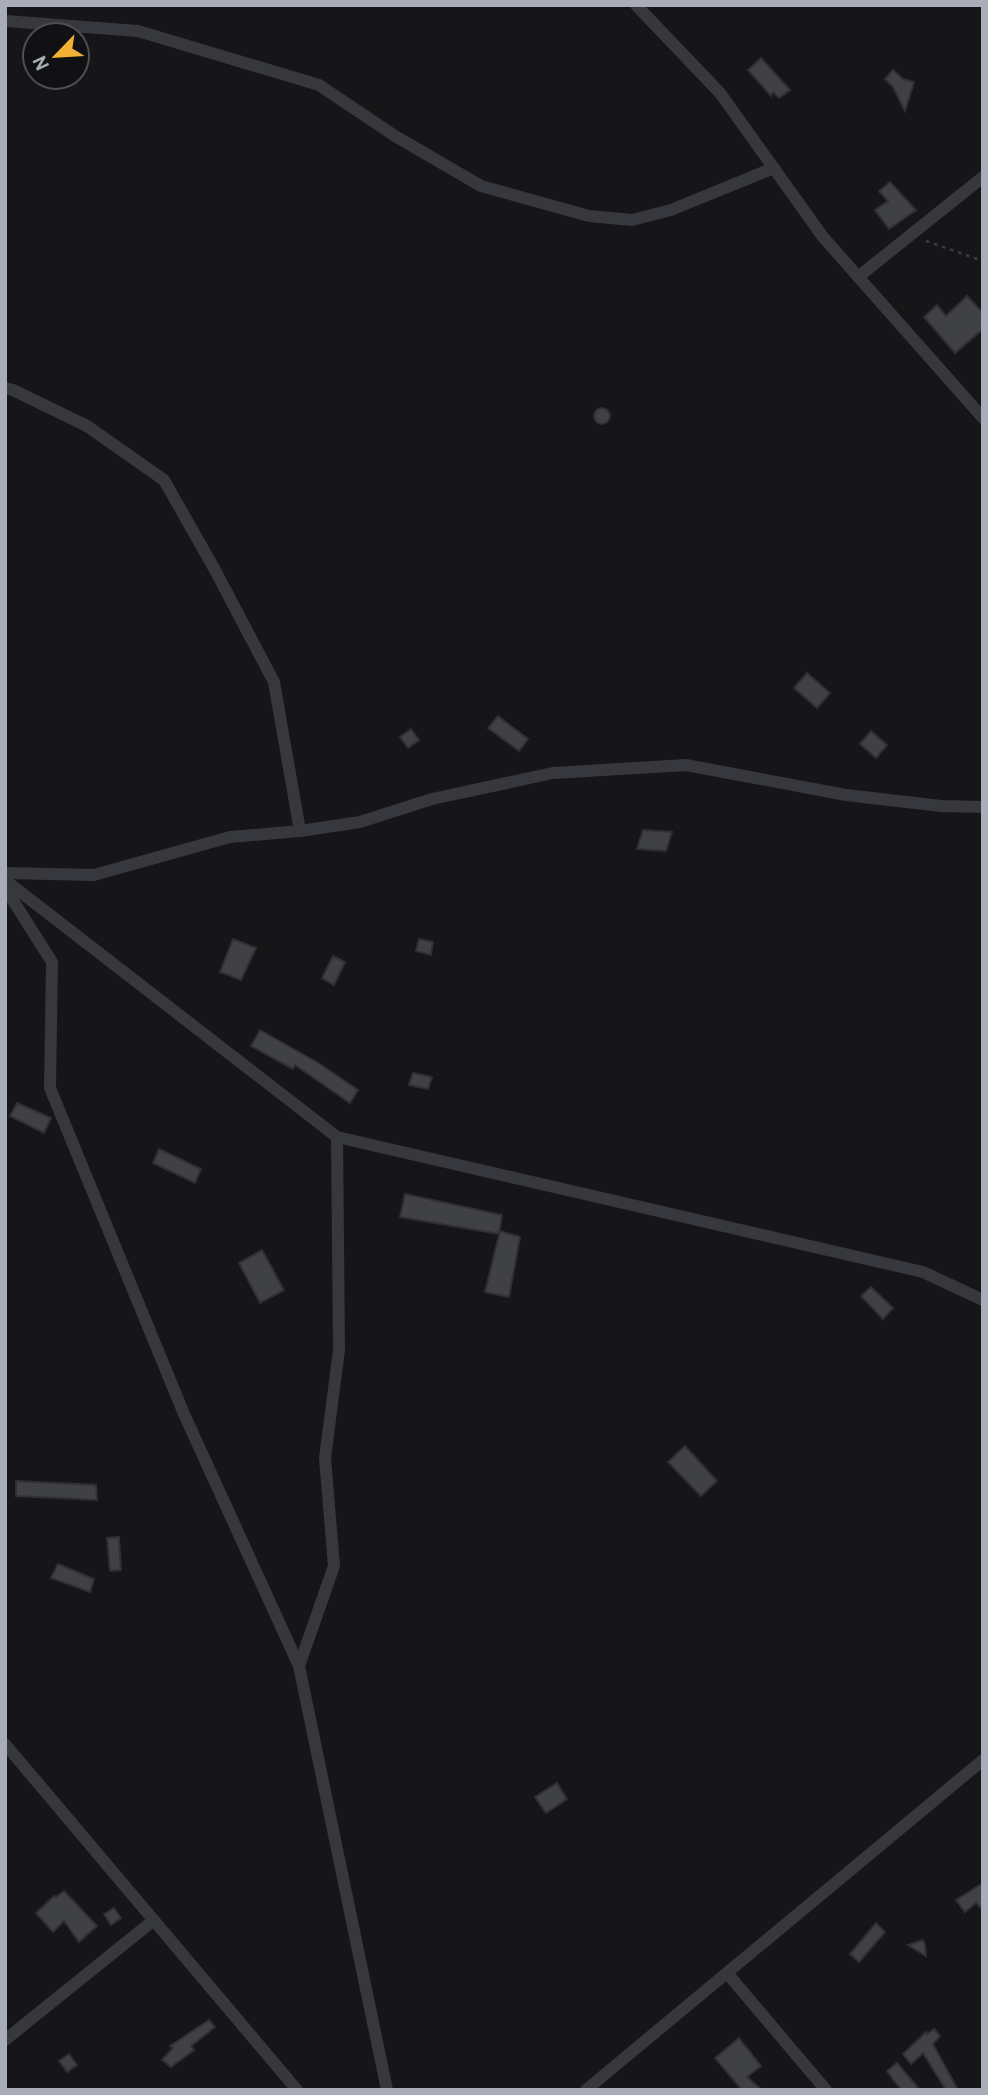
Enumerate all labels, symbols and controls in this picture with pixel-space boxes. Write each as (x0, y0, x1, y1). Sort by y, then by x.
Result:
north arrow (21, 21, 91, 91)
text: N (29, 51, 56, 74)

